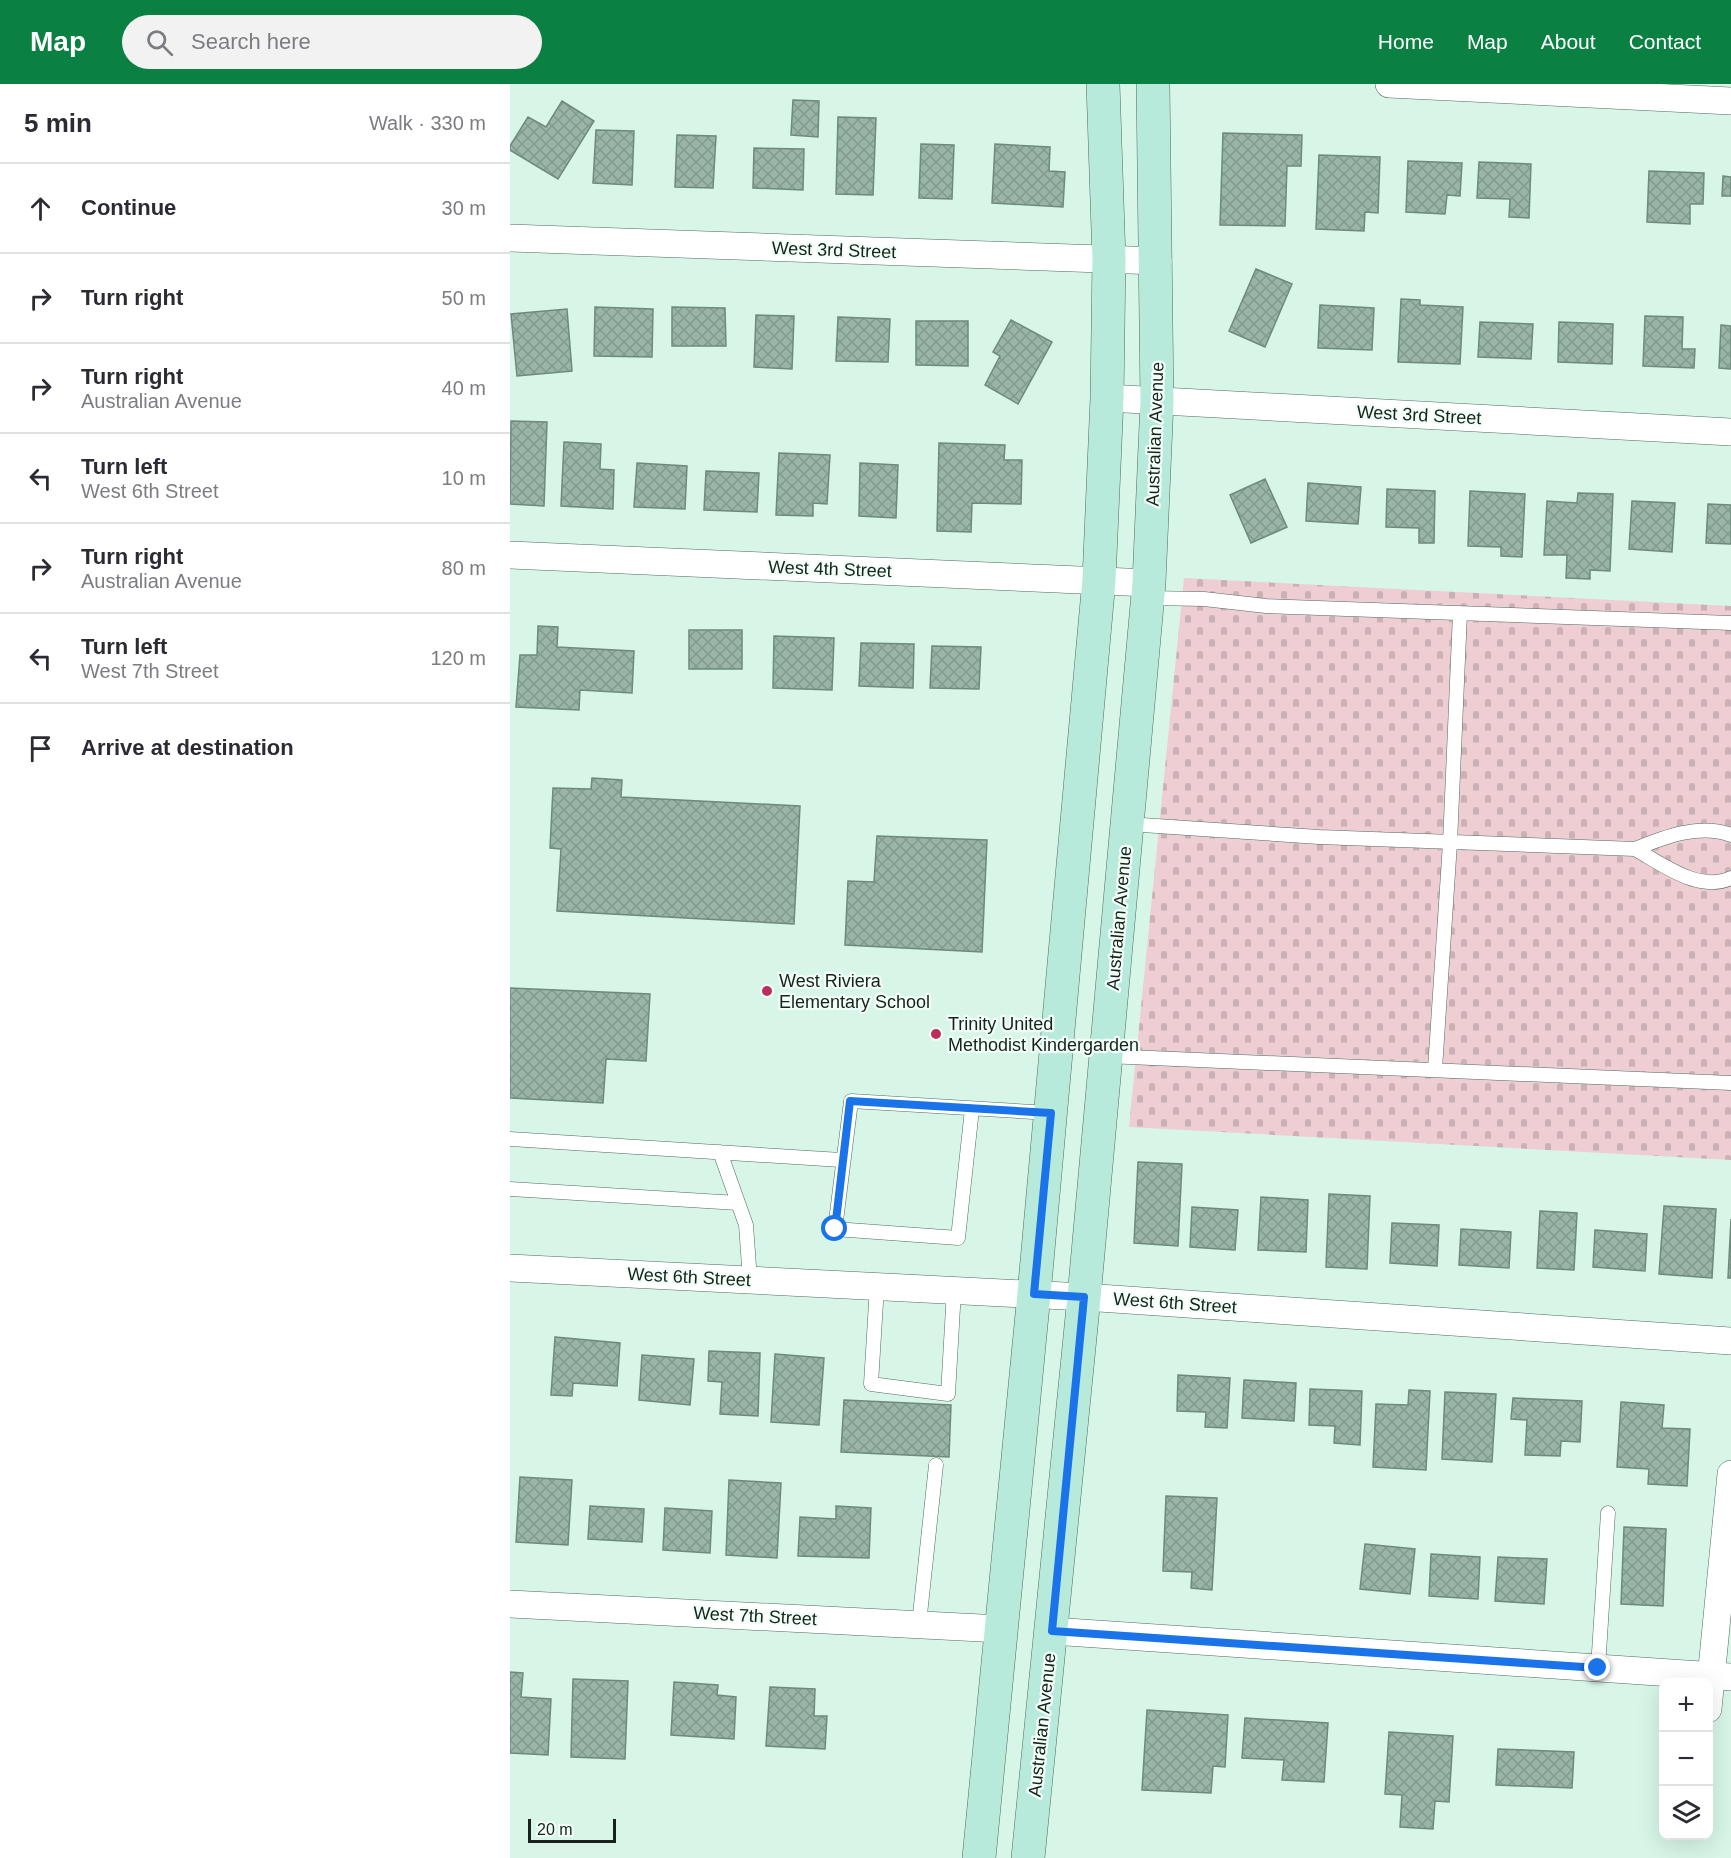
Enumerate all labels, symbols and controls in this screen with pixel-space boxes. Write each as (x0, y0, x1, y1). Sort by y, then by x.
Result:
search box (122, 15, 542, 69)
text: Map (30, 26, 86, 57)
icon: search (143, 26, 176, 59)
text: Search here (191, 29, 311, 54)
text: Home (1378, 30, 1434, 53)
text: Map (1467, 30, 1508, 53)
text: About (1541, 30, 1596, 53)
text: Contact (1629, 30, 1701, 53)
text: 5 min (24, 108, 92, 138)
text: Walk · 330 m (369, 112, 486, 134)
icon: ahead (24, 192, 57, 225)
text: Continue (81, 195, 176, 220)
text: 30 m (442, 197, 486, 219)
street label: West 3rd Street (771, 238, 897, 262)
icon: right (24, 282, 57, 315)
text: Turn right (81, 285, 183, 310)
text: 50 m (442, 287, 486, 309)
street label: Australian Avenue (1142, 361, 1168, 507)
text: Turn right (81, 364, 183, 389)
icon: right (24, 372, 57, 405)
text: 40 m (442, 377, 486, 399)
text: Australian Avenue (81, 390, 242, 412)
street label: West 3rd Street (1356, 402, 1482, 428)
text: Turn left (81, 454, 167, 479)
icon: left (24, 462, 57, 495)
text: 10 m (442, 467, 486, 489)
text: West 6th Street (81, 480, 218, 502)
text: Turn right (81, 544, 183, 569)
icon: right (24, 552, 57, 585)
text: 80 m (442, 557, 486, 579)
street label: West 4th Street (768, 557, 892, 581)
text: Australian Avenue (81, 570, 242, 592)
text: Turn left (81, 634, 167, 659)
icon: left (24, 642, 57, 675)
text: 120 m (430, 647, 486, 669)
text: West 7th Street (81, 660, 218, 682)
icon: arrive (24, 732, 57, 765)
text: Arrive at destination (81, 735, 294, 760)
street label: Australian Avenue (1103, 845, 1135, 991)
place label: West Riviera Elementary School (779, 971, 930, 1012)
marker: West Riviera Elementary School (760, 984, 774, 998)
place label: Trinity United Methodist Kindergarden (948, 1014, 1139, 1055)
marker: Trinity United Methodist Kindergarden (929, 1027, 943, 1041)
route start (821, 1215, 847, 1241)
street label: West 6th Street (627, 1264, 751, 1290)
street label: West 6th Street (1113, 1289, 1237, 1317)
street label: West 7th Street (693, 1603, 817, 1629)
street label: Australian Avenue (1024, 1652, 1060, 1798)
route end (1584, 1654, 1610, 1680)
map controls (1659, 1678, 1713, 1840)
button: + (1659, 1678, 1713, 1732)
button: − (1659, 1732, 1713, 1786)
button: layers (1659, 1786, 1713, 1840)
scale bar (528, 1816, 616, 1844)
text: 20 m (537, 1821, 573, 1838)

